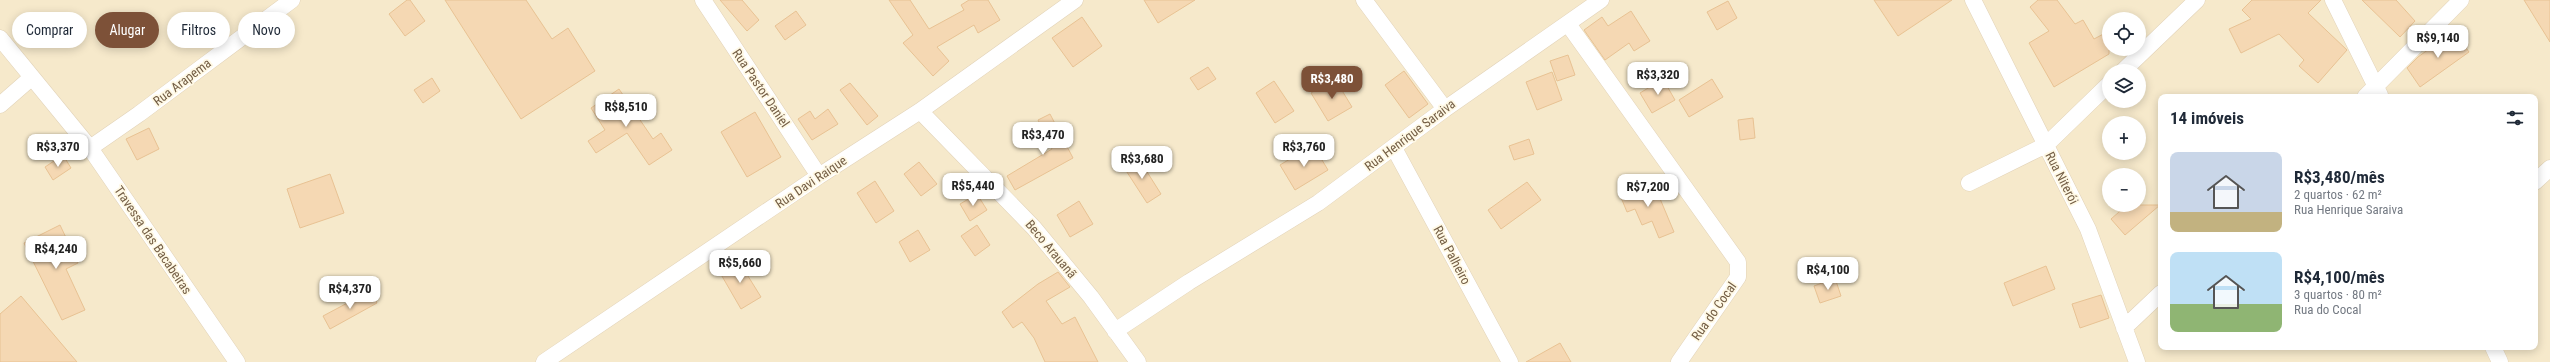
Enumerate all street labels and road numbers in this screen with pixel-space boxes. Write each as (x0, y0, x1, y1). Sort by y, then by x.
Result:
street label: Rua Pastor Daniel (729, 46, 793, 130)
street label: Rua Arapema (150, 55, 214, 109)
street label: Rua Henrique Saraiva (1362, 96, 1458, 174)
street label: Rua Niterói (2042, 149, 2082, 207)
street label: Rua Davi Raique (773, 153, 849, 211)
street label: Travessa das Bacabeiras (111, 183, 195, 297)
street label: Beco Arauanã (1022, 217, 1080, 281)
street label: Rua Palheiro (1430, 223, 1474, 287)
street label: Rua do Cocal (1689, 279, 1739, 343)

